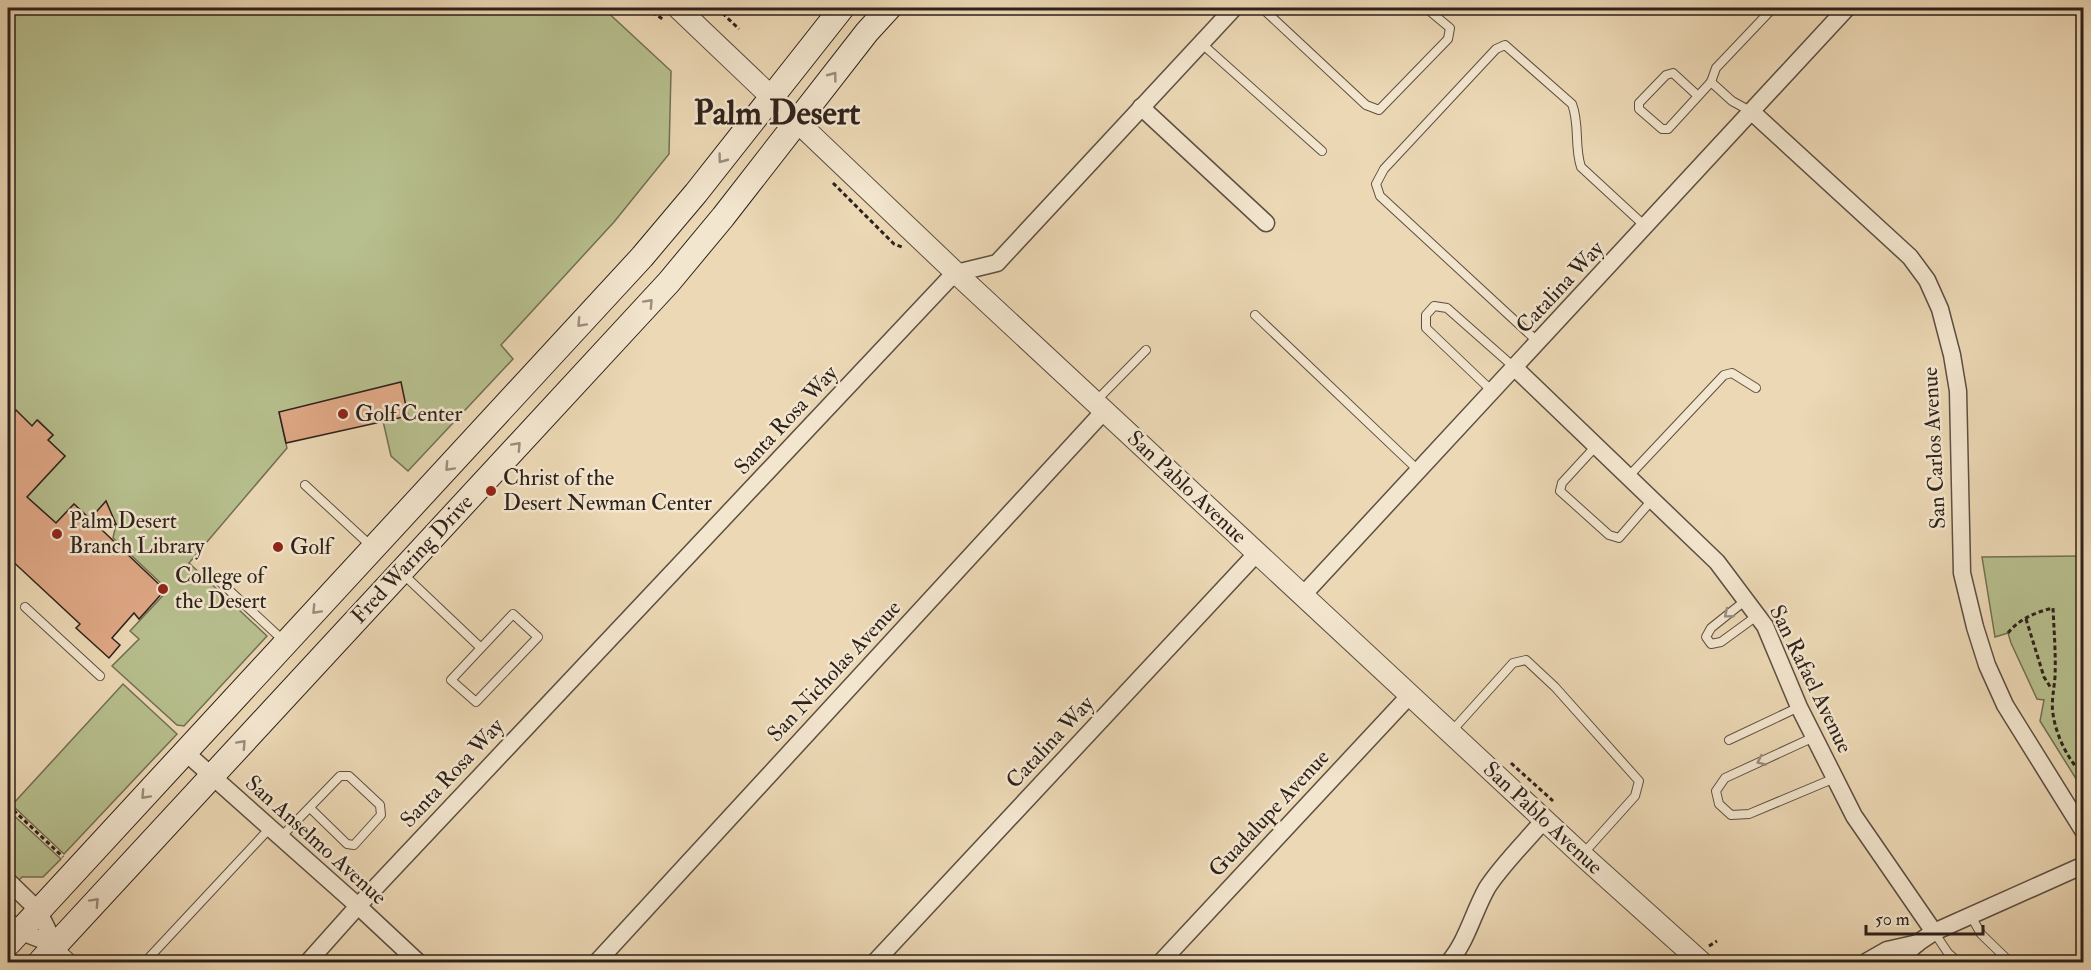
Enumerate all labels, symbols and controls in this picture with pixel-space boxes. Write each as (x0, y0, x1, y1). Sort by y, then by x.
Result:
one-way arrow (825, 71, 836, 82)
district label: Palm Desert (694, 92, 860, 135)
one-way arrow (718, 153, 729, 164)
street label: Catalina Way (1510, 235, 1610, 339)
one-way arrow (642, 300, 653, 310)
one-way arrow (577, 317, 588, 327)
street label: Santa Rosa Way (728, 359, 844, 481)
street label: San Carlos Avenue (1916, 366, 1952, 530)
place label: Golf Center (355, 400, 463, 428)
marker: Golf Center (336, 407, 350, 421)
street label: San Pablo Avenue (1121, 424, 1253, 550)
one-way arrow (510, 443, 521, 453)
one-way arrow (445, 460, 456, 470)
place label: Christ of the Desert Newman Center (503, 464, 713, 517)
marker: Christ of the Desert Newman Center (484, 484, 498, 498)
street label: Fred Waring Drive (345, 488, 479, 630)
place label: Palm Desert Branch Library (69, 507, 205, 560)
marker: Palm Desert Branch Library (50, 527, 64, 541)
place label: Golf (290, 533, 335, 561)
marker: Golf (271, 540, 285, 554)
place label: College of the Desert (175, 562, 267, 615)
marker: College of the Desert (156, 582, 170, 596)
street label: San Nicholas Avenue (761, 594, 907, 748)
street label: San Rafael Avenue (1763, 600, 1859, 758)
one-way arrow (312, 603, 323, 613)
one-way arrow (1724, 607, 1735, 618)
street label: Catalina Way (1000, 690, 1100, 794)
street label: Santa Rosa Way (394, 712, 510, 834)
one-way arrow (235, 740, 246, 751)
street label: Guadalupe Avenue (1203, 743, 1336, 883)
one-way arrow (1757, 754, 1768, 766)
street label: San Pablo Avenue (1477, 755, 1609, 881)
street label: San Anselmo Avenue (239, 769, 393, 911)
one-way arrow (141, 788, 152, 798)
scale bar (1866, 898, 1983, 936)
one-way arrow (88, 899, 99, 909)
text: 50 m (1875, 908, 1910, 931)

